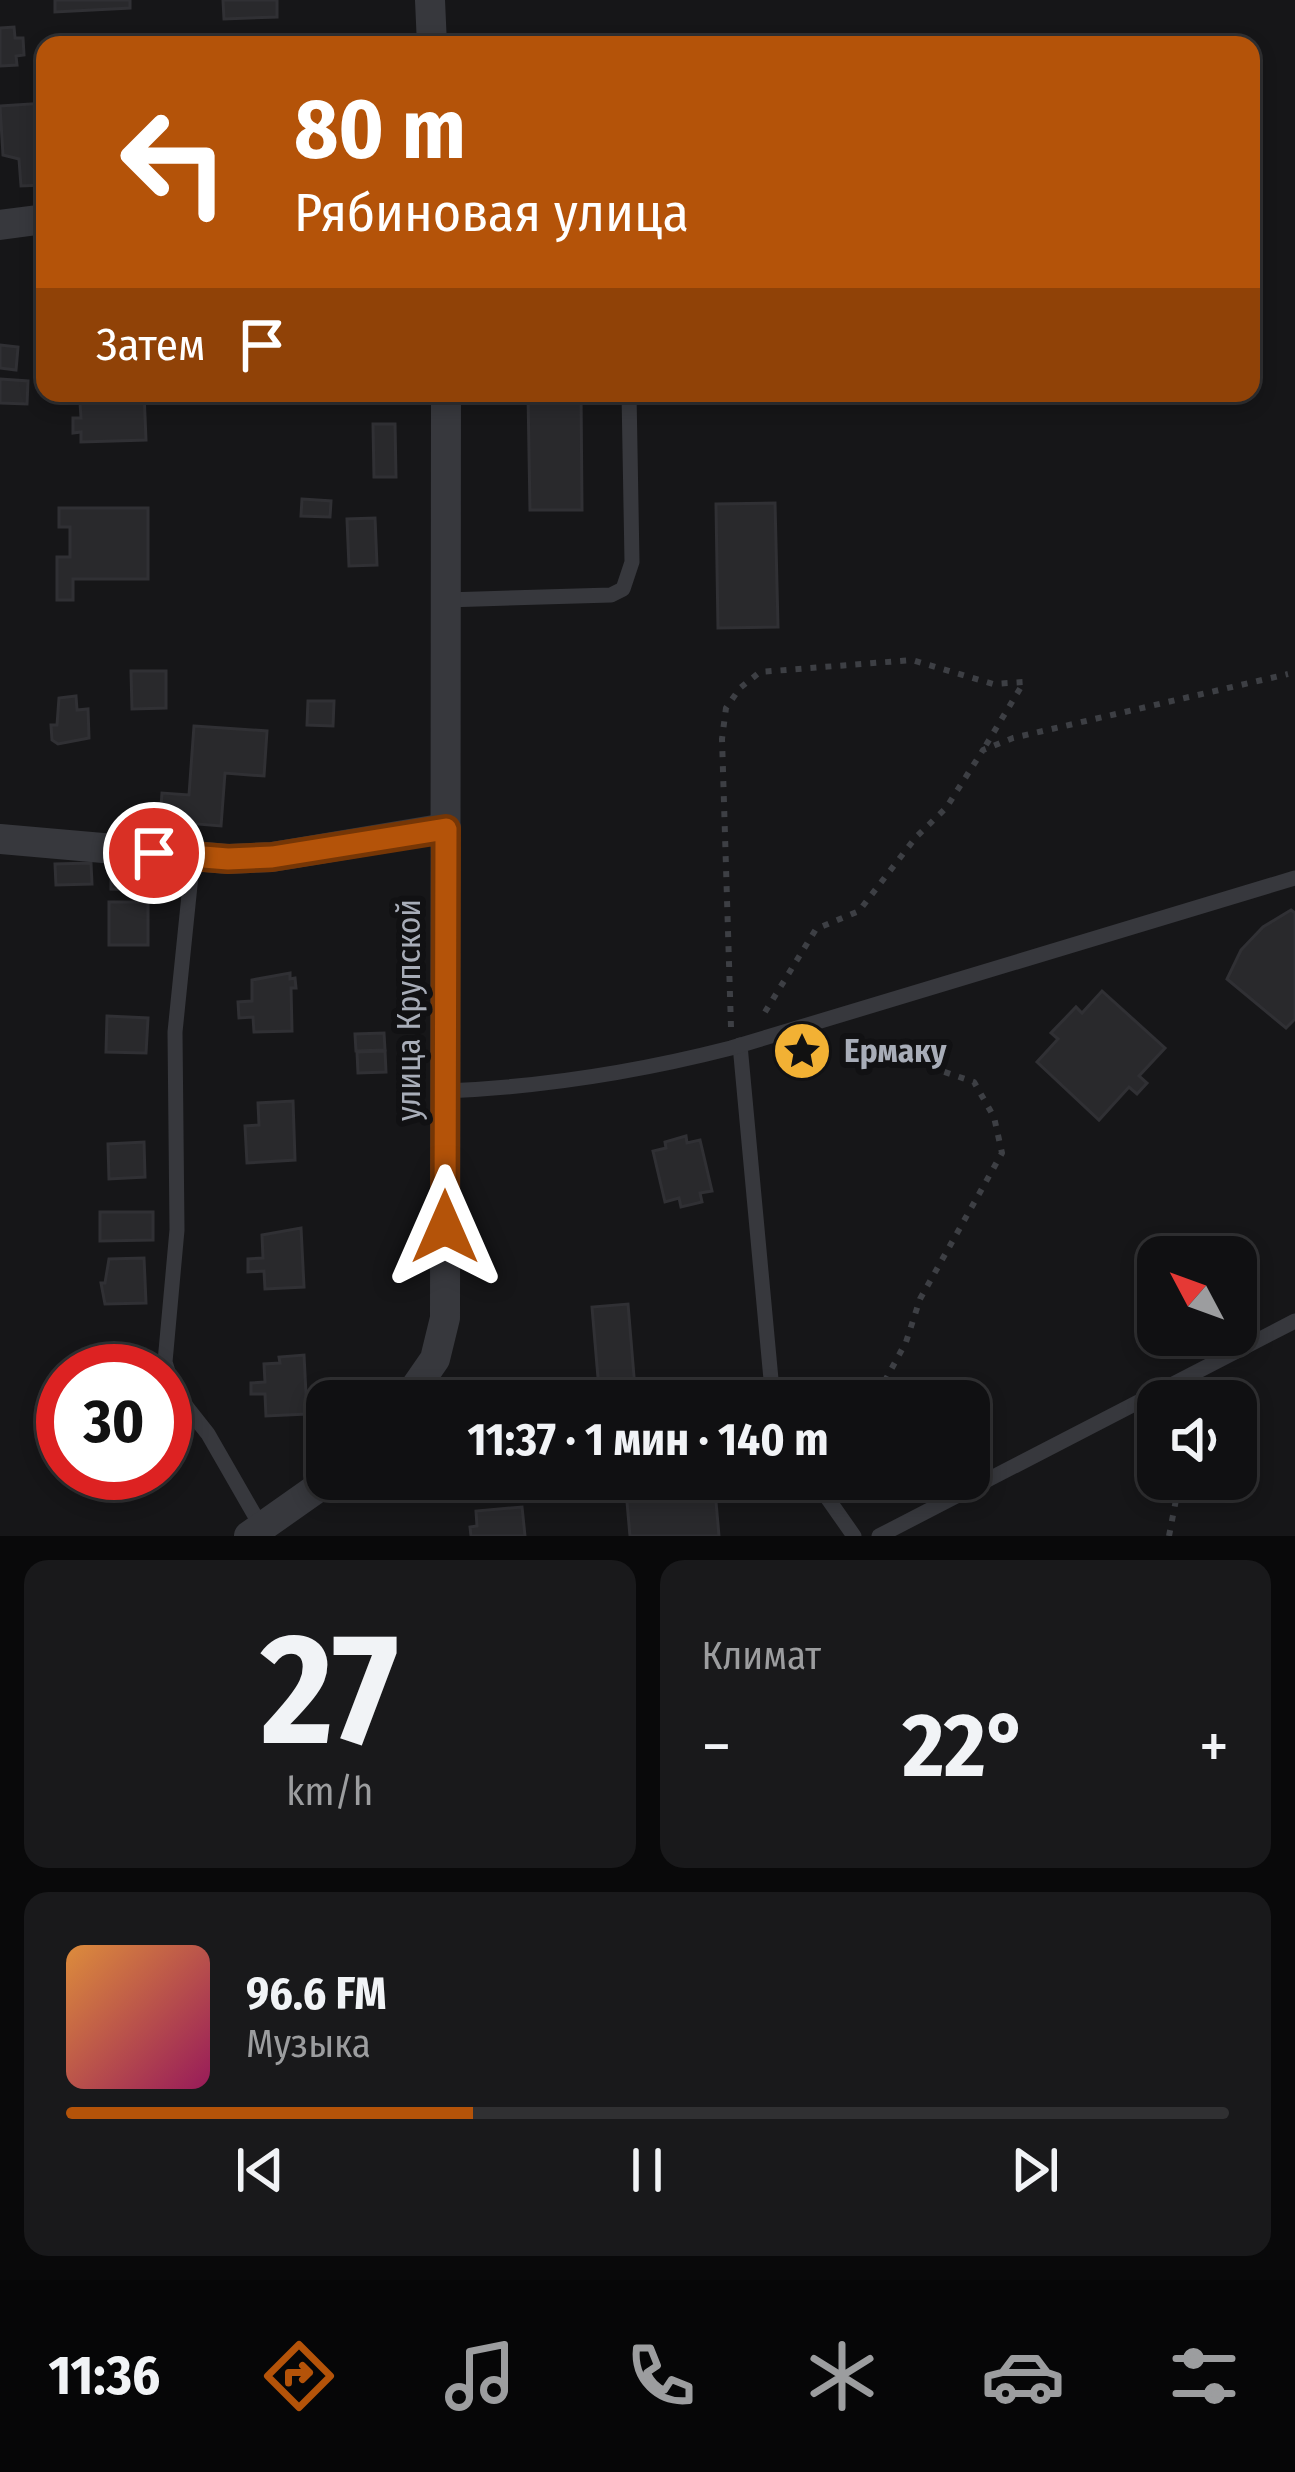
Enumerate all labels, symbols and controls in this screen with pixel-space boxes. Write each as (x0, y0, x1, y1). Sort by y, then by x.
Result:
text: 80 m (294, 79, 466, 180)
icon: left (96, 84, 252, 240)
text: Рябиновая улица (294, 181, 689, 245)
icon: arrive (229, 312, 295, 378)
text: Затем (96, 318, 205, 372)
pin (103, 802, 205, 904)
icon: arrive (121, 820, 187, 886)
street label: улица Крупской (389, 899, 429, 1121)
place icon: Ермаку (771, 1020, 833, 1082)
place label: Ермаку (844, 1031, 947, 1071)
position arrow (382, 1164, 508, 1290)
north arrow (1137, 1236, 1257, 1356)
map controls (1137, 1236, 1257, 1500)
speed limit sign: 30 (36, 1344, 192, 1500)
button: sound (1137, 1380, 1257, 1500)
text: 11:37 · 1 мин · 140 m (468, 1413, 829, 1467)
text: 27 (261, 1597, 399, 1784)
text: Климат (702, 1633, 821, 1679)
text: 22° (902, 1692, 1028, 1800)
text: − (702, 1707, 731, 1786)
text: + (1199, 1707, 1229, 1786)
text: km/h (286, 1769, 373, 1815)
text: 96.6 FM (246, 1967, 387, 2021)
text: Музыка (246, 2021, 371, 2067)
icon: previous (227, 2137, 293, 2203)
icon: pause (614, 2137, 680, 2203)
icon: next (1002, 2137, 1068, 2203)
icon: directions (257, 2334, 341, 2418)
icon: music (438, 2334, 522, 2418)
icon: phone (619, 2334, 703, 2418)
icon: climate (800, 2334, 884, 2418)
icon: car (981, 2334, 1065, 2418)
icon: filters (1162, 2334, 1246, 2418)
text: 11:36 (49, 2344, 160, 2408)

